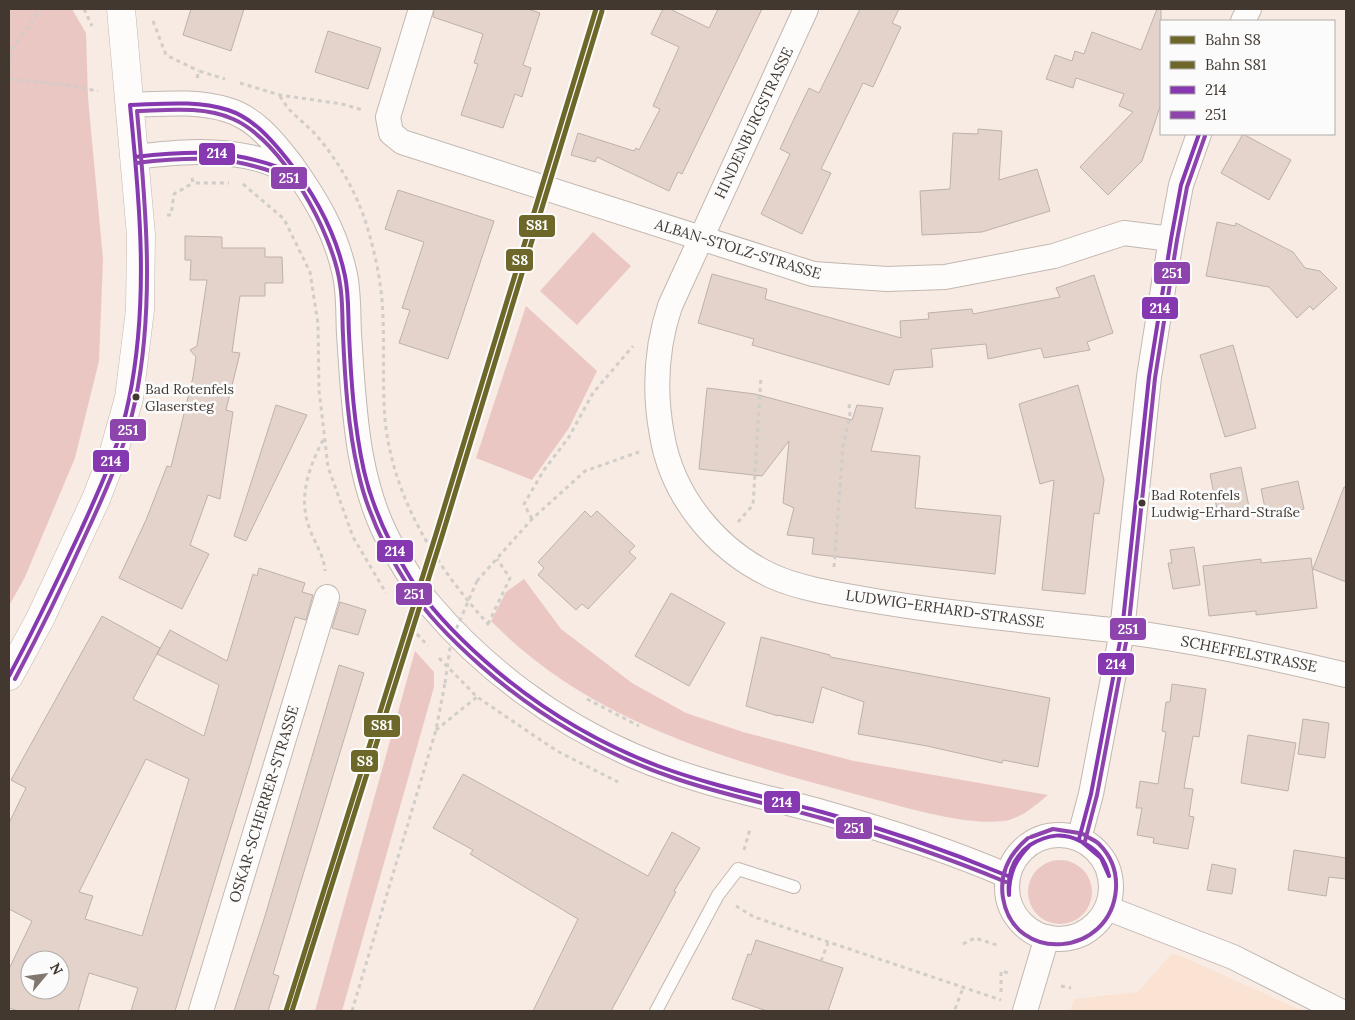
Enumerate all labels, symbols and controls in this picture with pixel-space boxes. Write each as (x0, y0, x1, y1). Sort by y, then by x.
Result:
legend (1160, 20, 1335, 135)
text: Bahn S8 (1205, 30, 1261, 49)
street label: HINDENBURGSTRASSE (710, 44, 797, 202)
text: Bahn S81 (1205, 55, 1267, 74)
text: 214 (1205, 80, 1227, 99)
text: 251 (1205, 105, 1227, 124)
line badge: 214 (198, 142, 236, 166)
text: 214 (207, 144, 228, 162)
line badge: 251 (270, 166, 308, 190)
text: 251 (279, 169, 300, 187)
line badge: S81 (518, 214, 556, 238)
street label: ALBAN-STOLZ-STRASSE (652, 214, 824, 283)
text: S81 (526, 216, 548, 234)
line badge: S8 (505, 248, 534, 272)
text: S8 (512, 251, 528, 269)
line badge: 251 (1153, 261, 1191, 285)
text: 251 (1162, 264, 1183, 282)
line badge: 214 (1141, 296, 1179, 320)
text: 214 (1150, 299, 1171, 317)
place label: Bad Rotenfels Glasersteg (145, 380, 234, 415)
marker: Bad Rotenfels Glasersteg (131, 392, 141, 402)
line badge: 251 (109, 418, 147, 442)
text: 251 (118, 421, 139, 439)
line badge: 214 (92, 449, 130, 473)
text: 214 (101, 452, 122, 470)
place label: Bad Rotenfels Ludwig-Erhard-Straße (1151, 486, 1301, 521)
marker: Bad Rotenfels Ludwig-Erhard-Straße (1137, 498, 1147, 508)
line badge: 214 (376, 539, 414, 563)
text: 214 (385, 542, 406, 560)
line badge: 251 (395, 582, 433, 606)
text: 251 (404, 585, 425, 603)
street label: LUDWIG-ERHARD-STRASSE (844, 585, 1046, 632)
line badge: 251 (1109, 617, 1147, 641)
text: 251 (1118, 620, 1139, 638)
street label: SCHEFFELSTRASSE (1179, 631, 1319, 676)
line badge: 214 (1097, 652, 1135, 676)
text: 214 (1106, 655, 1127, 673)
street label: OSKAR-SCHERRER-STRASSE (224, 703, 303, 905)
line badge: S81 (363, 714, 401, 738)
text: S81 (371, 716, 393, 734)
line badge: S8 (350, 749, 379, 773)
text: S8 (357, 752, 373, 770)
line badge: 214 (763, 790, 801, 814)
text: 214 (772, 793, 793, 811)
line badge: 251 (835, 816, 873, 840)
text: 251 (844, 819, 865, 837)
north arrow (20, 950, 70, 1000)
text: N (46, 960, 67, 978)

